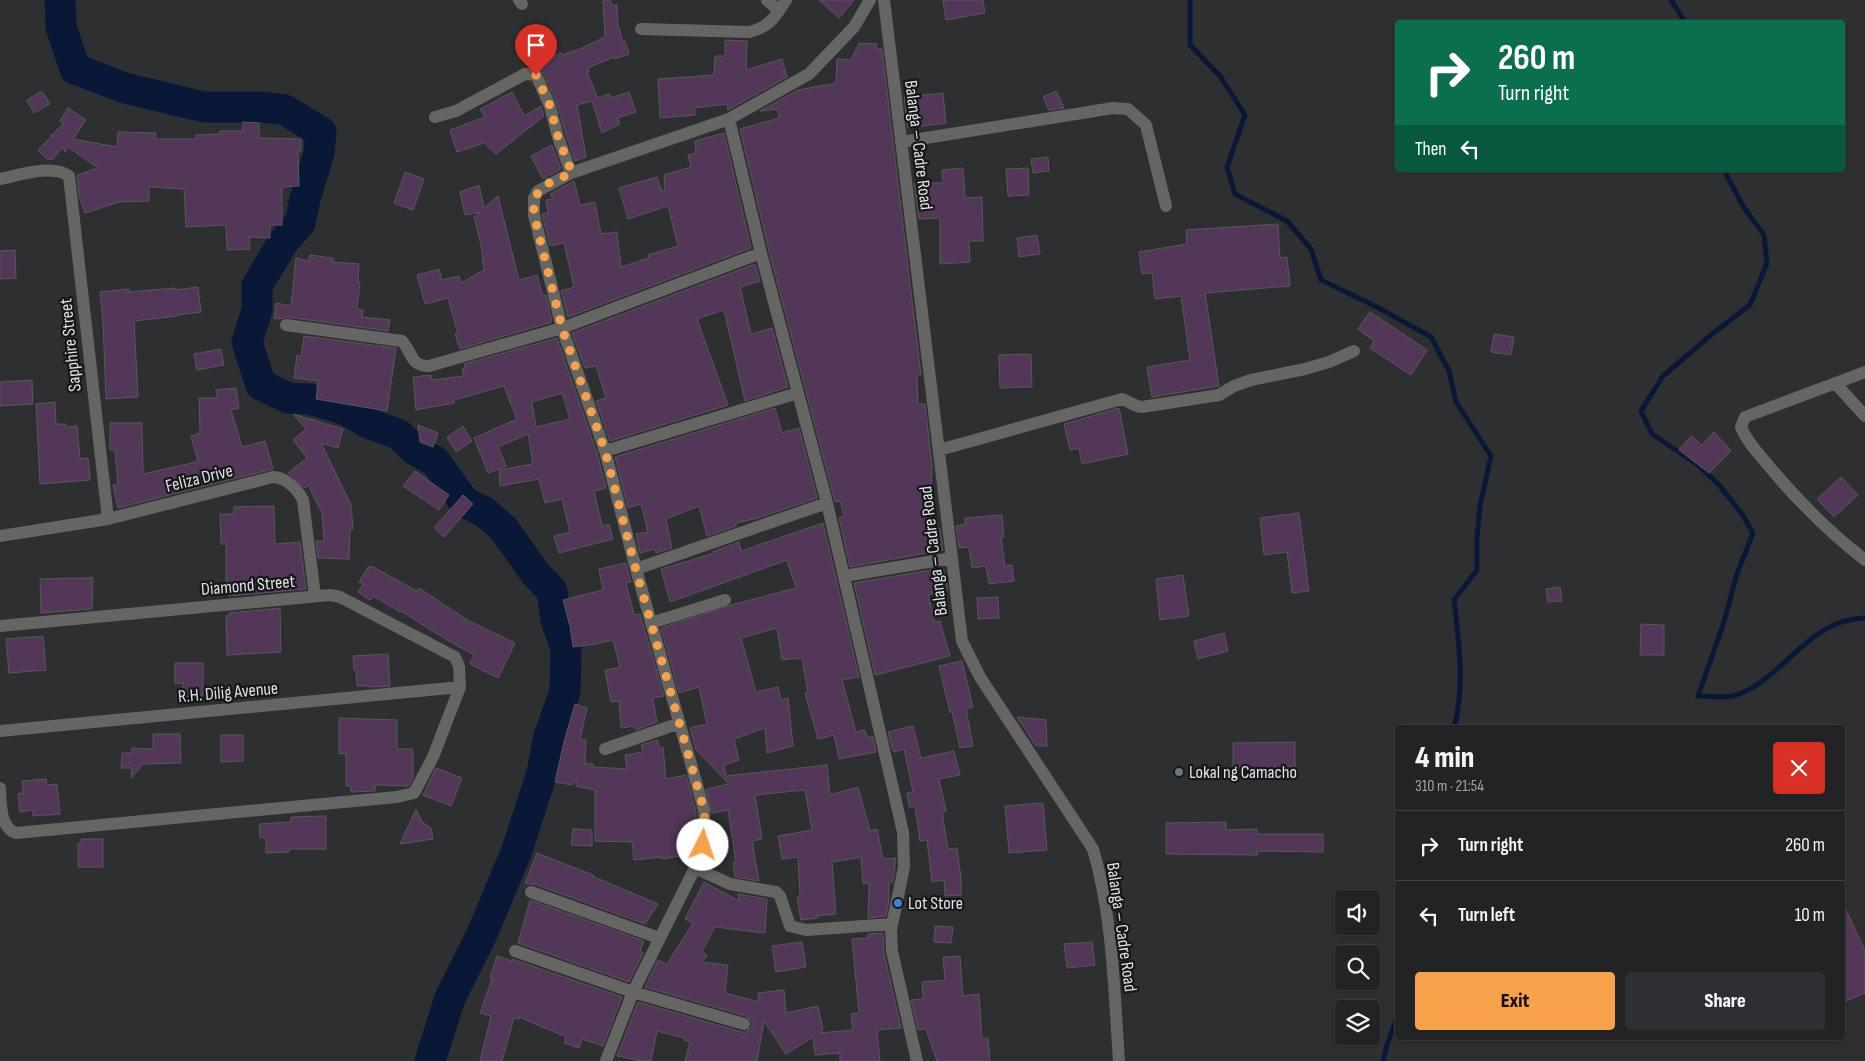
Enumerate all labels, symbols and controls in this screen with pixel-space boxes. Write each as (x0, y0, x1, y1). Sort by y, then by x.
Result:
pin (515, 24, 557, 75)
icon: arrive (522, 31, 550, 59)
text: 260 m (1498, 37, 1575, 80)
icon: right (1415, 40, 1480, 105)
street label: Balanga – Cadre Road (900, 79, 937, 211)
text: Turn right (1498, 80, 1569, 107)
icon: left (1456, 135, 1484, 163)
text: Then (1415, 138, 1446, 161)
street label: Sapphire Street (55, 297, 86, 393)
street label: Feliza Drive (163, 460, 235, 497)
street label: Balanga – Cadre Road (915, 485, 952, 617)
street label: Diamond Street (200, 571, 296, 600)
street label: R.H. Dilig Avenue (177, 678, 279, 707)
text: 4 min (1415, 740, 1474, 776)
button: close (1773, 742, 1825, 794)
place label: Lokal ng Camacho (1189, 762, 1297, 783)
marker: Lokal ng Camacho (1173, 766, 1185, 778)
text: 310 m · 21:54 (1415, 777, 1484, 796)
position arrow (676, 818, 728, 870)
icon: right (1415, 832, 1443, 860)
text: Turn right (1458, 834, 1523, 857)
text: 260 m (1785, 834, 1825, 857)
street label: Balanga – Cadre Road (1102, 861, 1141, 993)
map controls (1335, 890, 1380, 1045)
button: sound (1335, 890, 1380, 935)
place label: Lot Store (908, 893, 963, 914)
marker: Lot Store (892, 897, 904, 909)
icon: left (1415, 902, 1443, 930)
text: Turn left (1458, 904, 1515, 927)
text: 10 m (1795, 904, 1825, 927)
button: search (1335, 945, 1380, 990)
button: Exit (1415, 972, 1615, 1030)
button: Share (1625, 972, 1825, 1030)
button: layers (1335, 1000, 1380, 1045)

